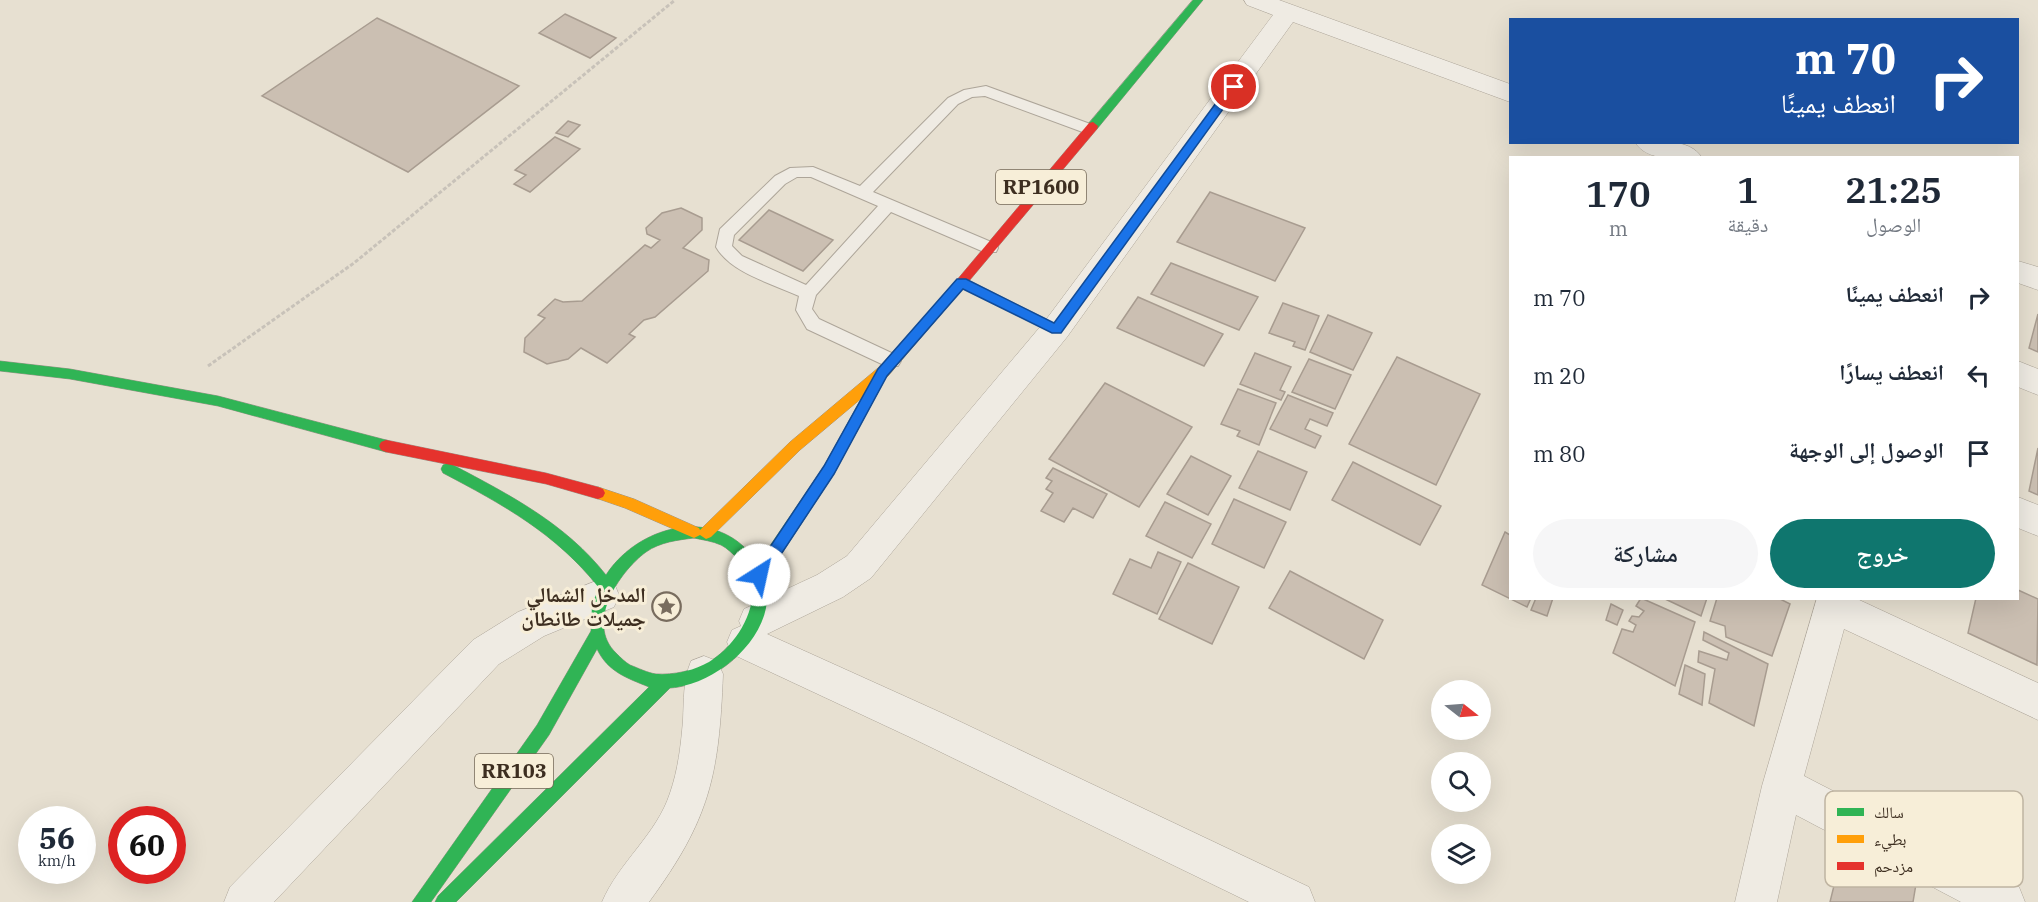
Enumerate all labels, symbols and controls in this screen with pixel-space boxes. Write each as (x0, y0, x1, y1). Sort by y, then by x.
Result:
text: 70 m (1795, 31, 1896, 86)
icon: right (1917, 42, 1995, 120)
pin (1208, 61, 1259, 112)
icon: arrive (1217, 70, 1250, 103)
text: انعطف يمينًا (1781, 85, 1896, 120)
text: 1 (1737, 166, 1759, 213)
text: 21:25 (1845, 166, 1942, 213)
road number: RP1600 (996, 170, 1086, 204)
text: 170 (1586, 170, 1651, 217)
text: دقيقة (1728, 211, 1768, 238)
text: الوصول (1866, 211, 1921, 238)
text: m (1609, 215, 1628, 242)
text: انعطف يمينًا (1846, 279, 1944, 308)
icon: right (1962, 281, 1995, 314)
text: 70 m (1533, 283, 1585, 312)
text: انعطف يسارًا (1839, 357, 1944, 386)
icon: left (1962, 359, 1995, 392)
text: 20 m (1533, 361, 1585, 390)
text: الوصول إلى الوجهة (1789, 435, 1944, 464)
icon: arrive (1962, 437, 1995, 470)
text: 80 m (1533, 439, 1585, 468)
button: مشاركة (1533, 519, 1758, 588)
button: خروج (1770, 519, 1995, 588)
position arrow (727, 543, 791, 607)
place label: المدخل الشمالي جميلات طانطان (521, 580, 646, 632)
place icon: المدخل الشمالي جميلات طانطان (651, 591, 683, 623)
north arrow (1431, 680, 1491, 740)
map controls (1431, 680, 1491, 884)
button: search (1431, 752, 1491, 812)
road number: RR103 (475, 754, 553, 788)
legend (1825, 791, 2023, 887)
text: سالك (1874, 802, 1904, 822)
speed limit sign: 60 (108, 806, 186, 884)
text: 56 (39, 818, 75, 857)
button: layers (1431, 824, 1491, 884)
text: بطيء (1874, 829, 1906, 852)
text: km/h (38, 851, 76, 870)
text: مزدحم (1874, 856, 1913, 877)

